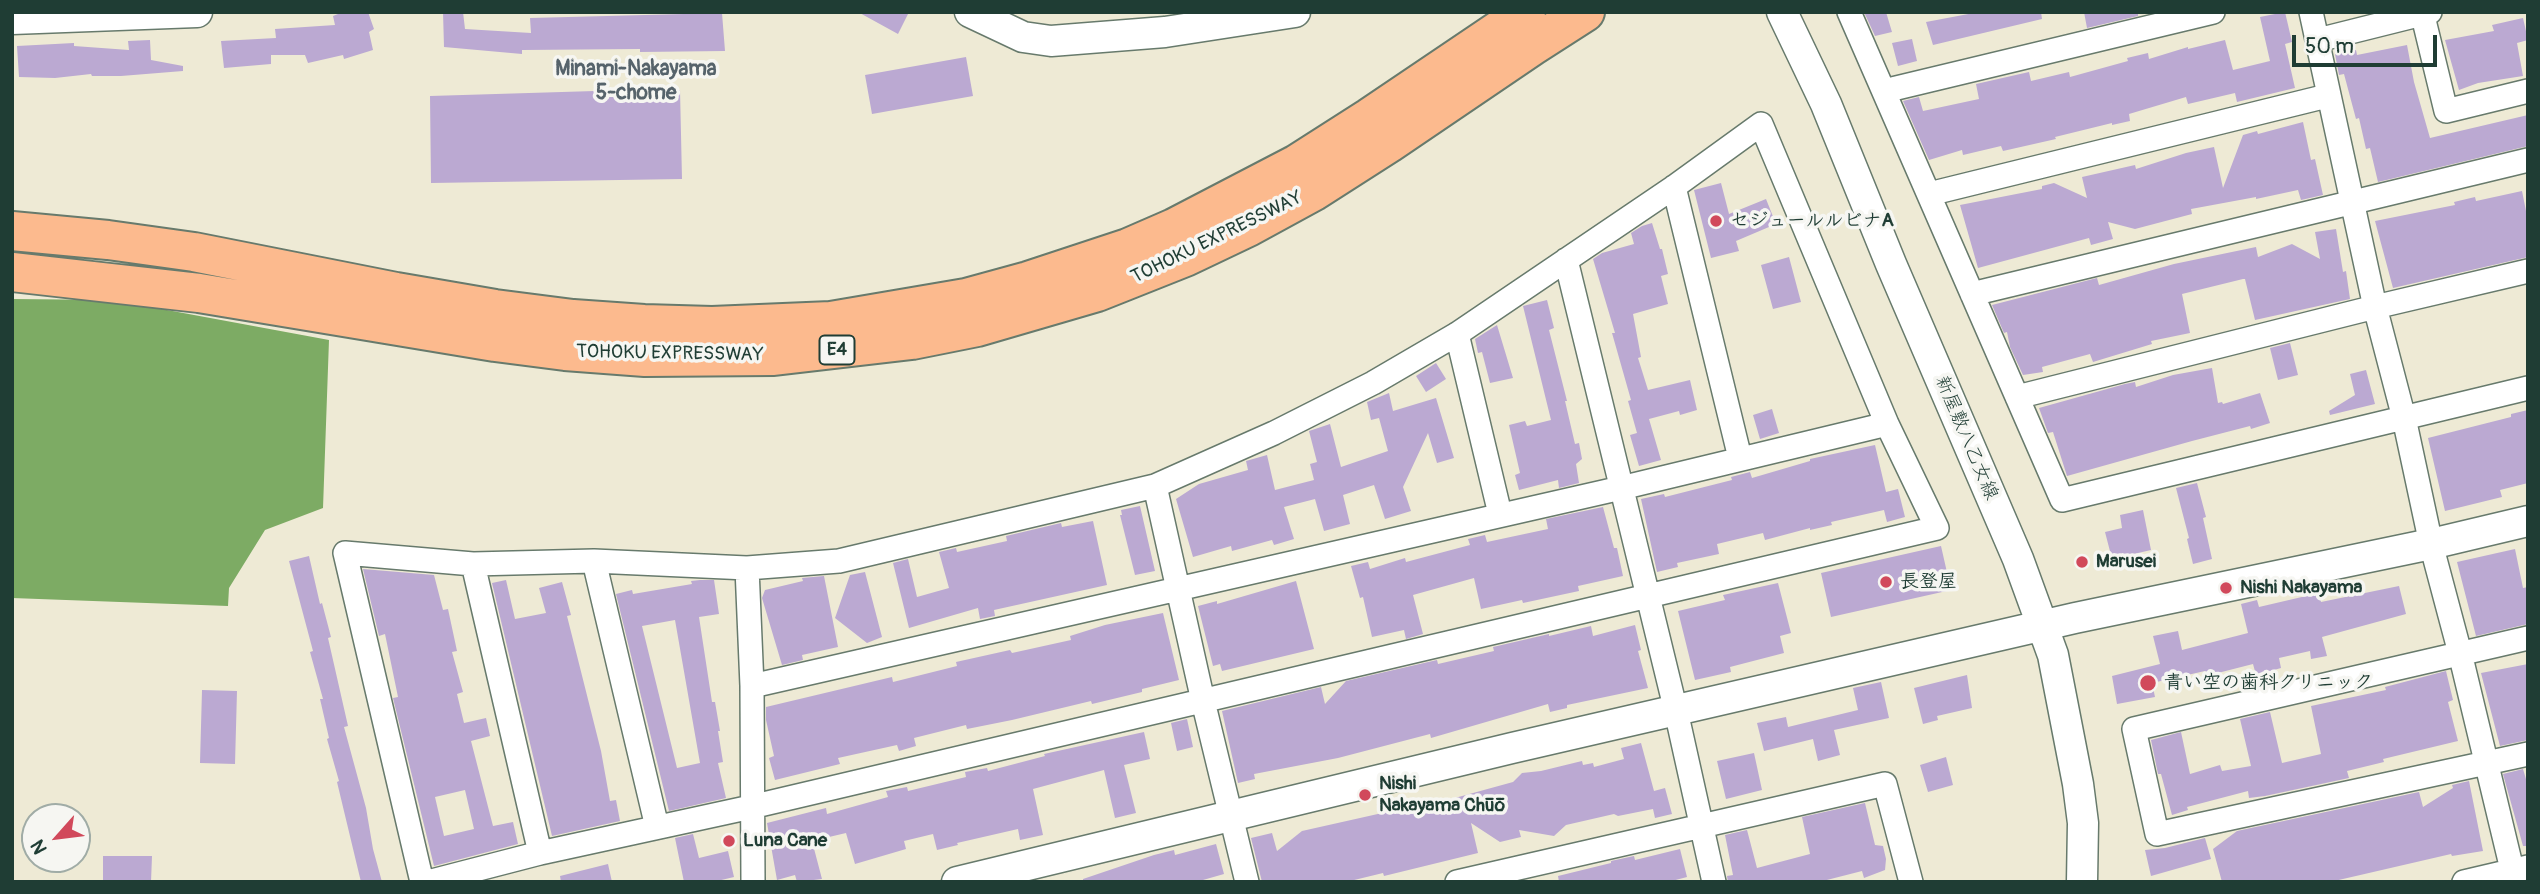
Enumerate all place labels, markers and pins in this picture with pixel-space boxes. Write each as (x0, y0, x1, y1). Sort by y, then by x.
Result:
place label: セジュールルビナA (1730, 210, 1894, 232)
marker: セジュールルビナA (1708, 213, 1724, 229)
place label: Marusei (2096, 551, 2156, 573)
marker: Marusei (2074, 554, 2090, 570)
place label: 長登屋 (1900, 571, 1957, 593)
marker: 長登屋 (1878, 574, 1894, 590)
place label: Nishi Nakayama (2240, 577, 2362, 599)
marker: Nishi Nakayama (2218, 580, 2234, 596)
place label: 青い空の歯科クリニック (2164, 672, 2373, 694)
marker: 青い空の歯科クリニック (2138, 673, 2158, 693)
place label: Nishi Nakayama Chūō (1379, 773, 1505, 817)
marker: Nishi Nakayama Chūō (1357, 787, 1373, 803)
place label: Luna Cane (743, 830, 827, 852)
marker: Luna Cane (721, 833, 737, 849)

